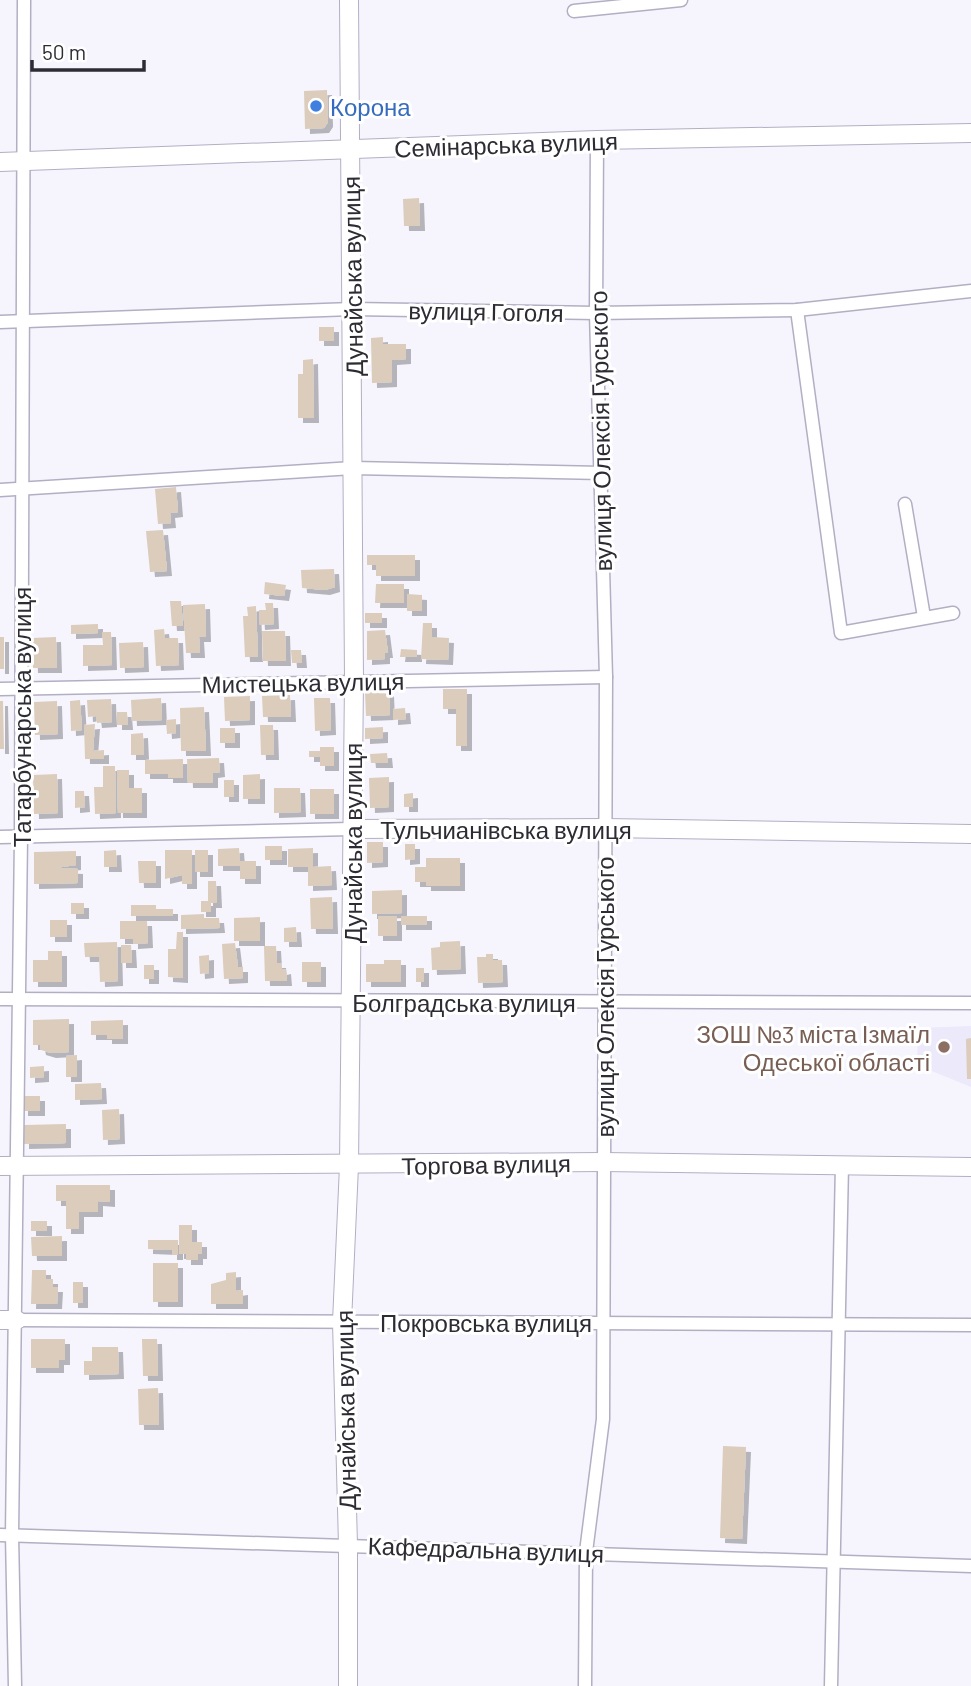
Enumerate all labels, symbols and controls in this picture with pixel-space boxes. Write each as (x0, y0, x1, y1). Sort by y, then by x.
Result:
scale bar (32, 28, 144, 72)
text: 50 m (42, 39, 86, 64)
place label: Корона (330, 92, 411, 121)
marker: Корона (308, 98, 324, 114)
street label: Семінарська вулиця (394, 126, 618, 162)
street label: Дунайська вулиця (336, 176, 368, 376)
street label: вулиця Олексія Гурського (583, 290, 617, 572)
street label: вулиця Гоголя (408, 295, 564, 327)
street label: Татарбунарська вулиця (7, 587, 36, 847)
street label: Мистецька вулиця (201, 666, 405, 698)
street label: Дунайська вулиця (338, 743, 367, 943)
street label: Тульчианівська вулиця (380, 815, 632, 844)
street label: вулиця Олексія Гурського (590, 857, 619, 1137)
street label: Болградська вулиця (352, 988, 576, 1017)
place label: ЗОШ №3 міста Ізмаїл Одеської області (697, 1019, 930, 1076)
marker: ЗОШ №3 міста Ізмаїл Одеської області (936, 1039, 952, 1055)
street label: Торгова вулиця (401, 1148, 571, 1180)
street label: Покровська вулиця (380, 1308, 592, 1337)
street label: Дунайська вулиця (329, 1310, 361, 1510)
street label: Кафедральна вулиця (367, 1530, 605, 1568)

